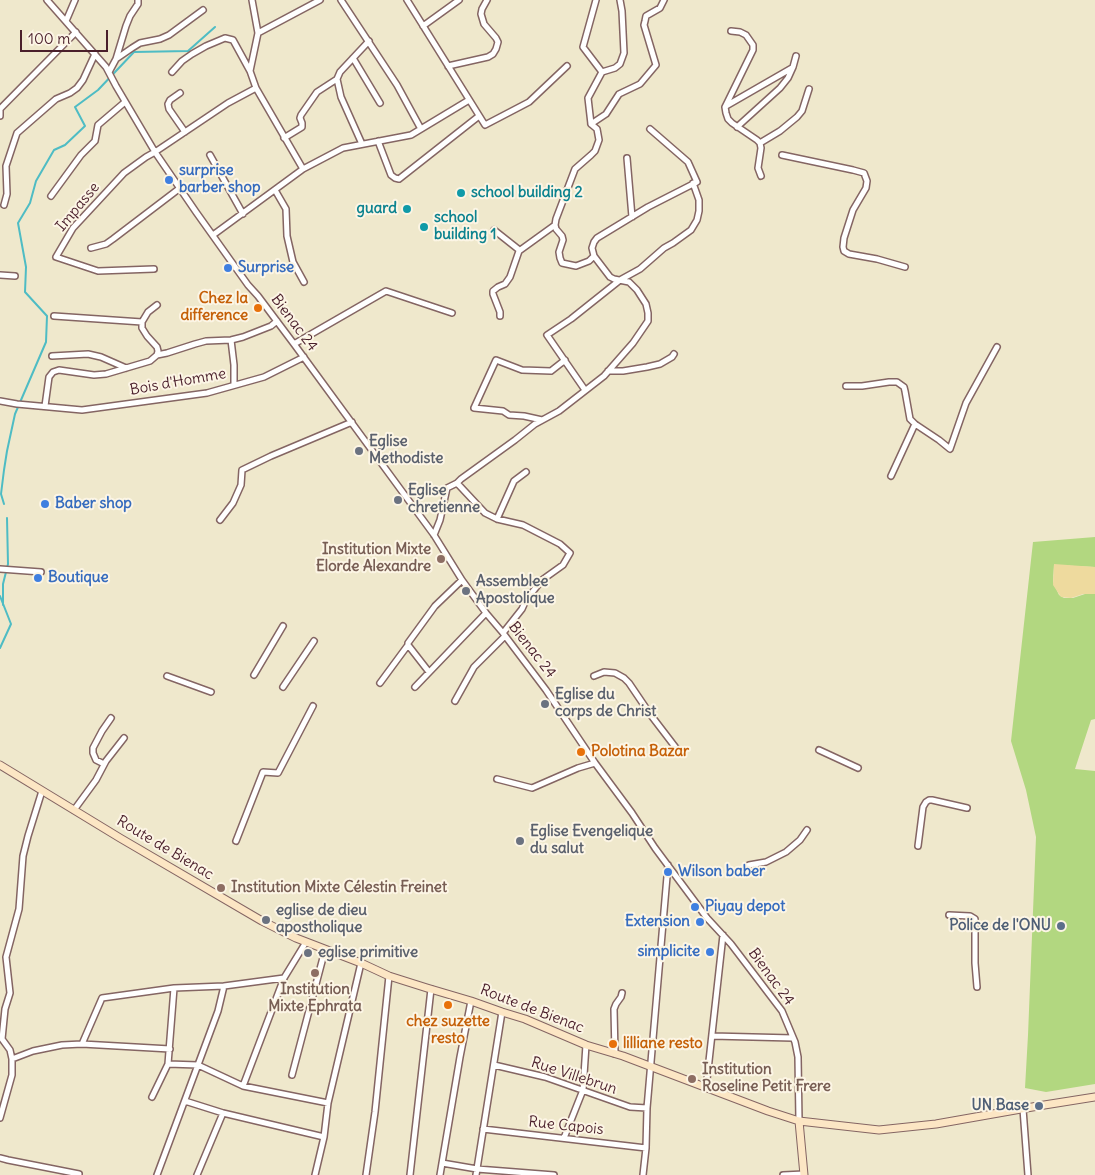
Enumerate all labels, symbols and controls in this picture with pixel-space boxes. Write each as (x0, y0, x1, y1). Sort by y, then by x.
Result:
scale bar (22, 20, 110, 52)
text: 100 m (28, 29, 70, 48)
place label: surprise barber shop (179, 162, 260, 197)
marker: surprise barber shop (163, 174, 175, 186)
street label: Impasse (52, 179, 104, 235)
place label: school building 2 (471, 184, 583, 202)
marker: school building 2 (455, 187, 467, 199)
place label: guard (357, 200, 397, 218)
marker: guard (401, 203, 413, 215)
place label: school building 1 (434, 209, 497, 244)
marker: school building 1 (418, 221, 430, 233)
place label: Surprise (238, 259, 294, 277)
marker: Surprise (222, 262, 234, 274)
place label: Chez la difference (180, 290, 248, 325)
street label: Bienac 24 (267, 291, 321, 355)
marker: Chez la difference (252, 302, 264, 314)
street label: Bois d'Homme (129, 365, 227, 399)
place label: Eglise Methodiste (369, 433, 443, 468)
marker: Eglise Methodiste (353, 445, 365, 457)
place label: Eglise chretienne (408, 482, 480, 517)
marker: Eglise chretienne (392, 494, 404, 506)
place label: Baber shop (55, 495, 132, 513)
marker: Baber shop (39, 498, 51, 510)
place label: Institution Mixte Elorde Alexandre (316, 541, 431, 576)
marker: Institution Mixte Elorde Alexandre (435, 553, 447, 565)
place label: Boutique (48, 569, 108, 587)
marker: Boutique (32, 572, 44, 584)
place label: Assemblee Apostolique (476, 573, 555, 608)
marker: Assemblee Apostolique (460, 585, 472, 597)
street label: Bienac 24 (504, 618, 560, 682)
place label: Eglise du corps de Christ (555, 686, 656, 721)
marker: Eglise du corps de Christ (539, 698, 551, 710)
place label: Polotina Bazar (591, 743, 689, 761)
marker: Polotina Bazar (575, 746, 587, 758)
street label: Route de Bienac (113, 812, 217, 884)
place label: Eglise Evengelique du salut (530, 823, 653, 858)
marker: Eglise Evengelique du salut (514, 835, 526, 847)
place label: Wilson baber (678, 863, 765, 881)
marker: Wilson baber (662, 866, 674, 878)
place label: Institution Mixte Célestin Freinet (231, 879, 447, 897)
marker: Institution Mixte Célestin Freinet (215, 882, 227, 894)
place label: Piyay depot (705, 898, 785, 916)
marker: Piyay depot (689, 901, 701, 913)
place label: eglise de dieu apostholique (276, 902, 367, 937)
place label: Extension (625, 913, 690, 931)
marker: eglise de dieu apostholique (260, 914, 272, 926)
marker: Extension (694, 916, 706, 928)
place label: Police de l'ONU (949, 917, 1051, 935)
marker: Police de l'ONU (1055, 920, 1067, 932)
place label: simplicite (637, 943, 700, 961)
place label: eglise primitive (318, 944, 418, 962)
street label: Bienac 24 (744, 945, 798, 1009)
marker: simplicite (704, 946, 716, 958)
marker: eglise primitive (302, 947, 314, 959)
marker: Institution Mixte Ephrata (309, 967, 321, 979)
place label: Institution Mixte Ephrata (268, 981, 362, 1016)
street label: Route de Bienac (478, 981, 586, 1037)
marker: chez suzette resto (442, 999, 454, 1011)
place label: chez suzette resto (406, 1013, 490, 1048)
place label: lilliane resto (623, 1035, 703, 1053)
marker: lilliane resto (607, 1038, 619, 1050)
street label: Rue Villebrun (529, 1054, 619, 1098)
place label: Institution Roseline Petit Frere (702, 1061, 831, 1096)
marker: Institution Roseline Petit Frere (686, 1073, 698, 1085)
place label: UN Base (972, 1097, 1029, 1115)
marker: UN Base (1033, 1100, 1045, 1112)
street label: Rue Capois (528, 1113, 604, 1139)

